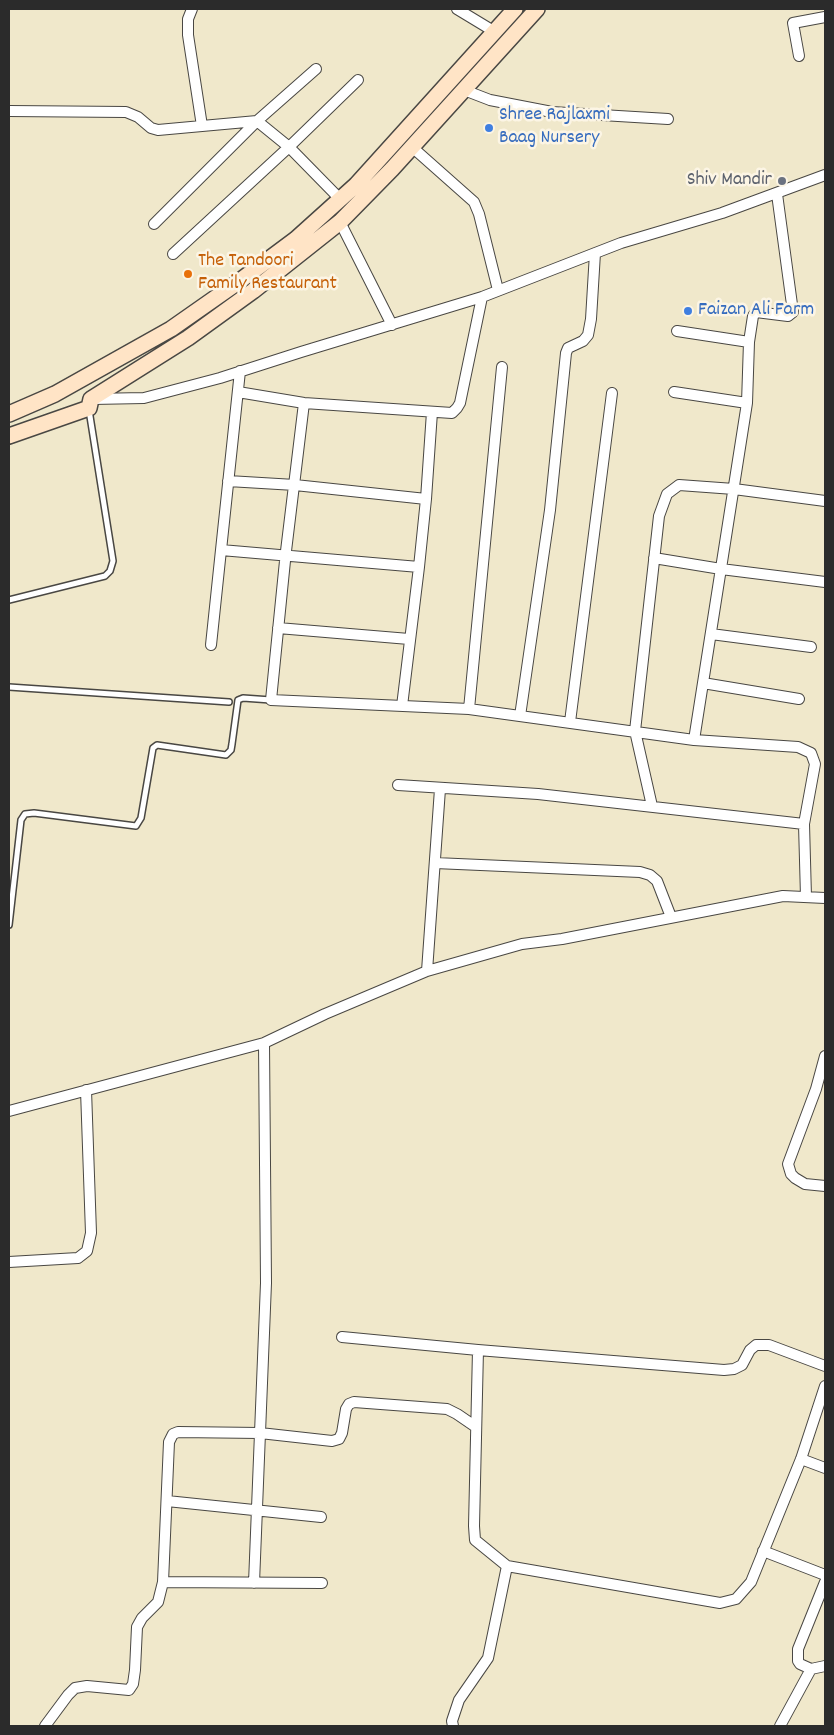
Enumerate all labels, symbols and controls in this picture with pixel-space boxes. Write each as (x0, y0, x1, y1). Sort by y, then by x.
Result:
place label: Shree Rajlaxmi Baag Nursery (499, 104, 610, 151)
marker: Shree Rajlaxmi Baag Nursery (483, 122, 495, 134)
place label: Shiv Mandir (687, 169, 772, 193)
marker: Shiv Mandir (776, 175, 788, 187)
place label: The Tandoori Family Restaurant (198, 250, 337, 297)
marker: The Tandoori Family Restaurant (182, 268, 194, 280)
place label: Faizan Ali Farm (698, 299, 814, 323)
marker: Faizan Ali Farm (682, 305, 694, 317)

